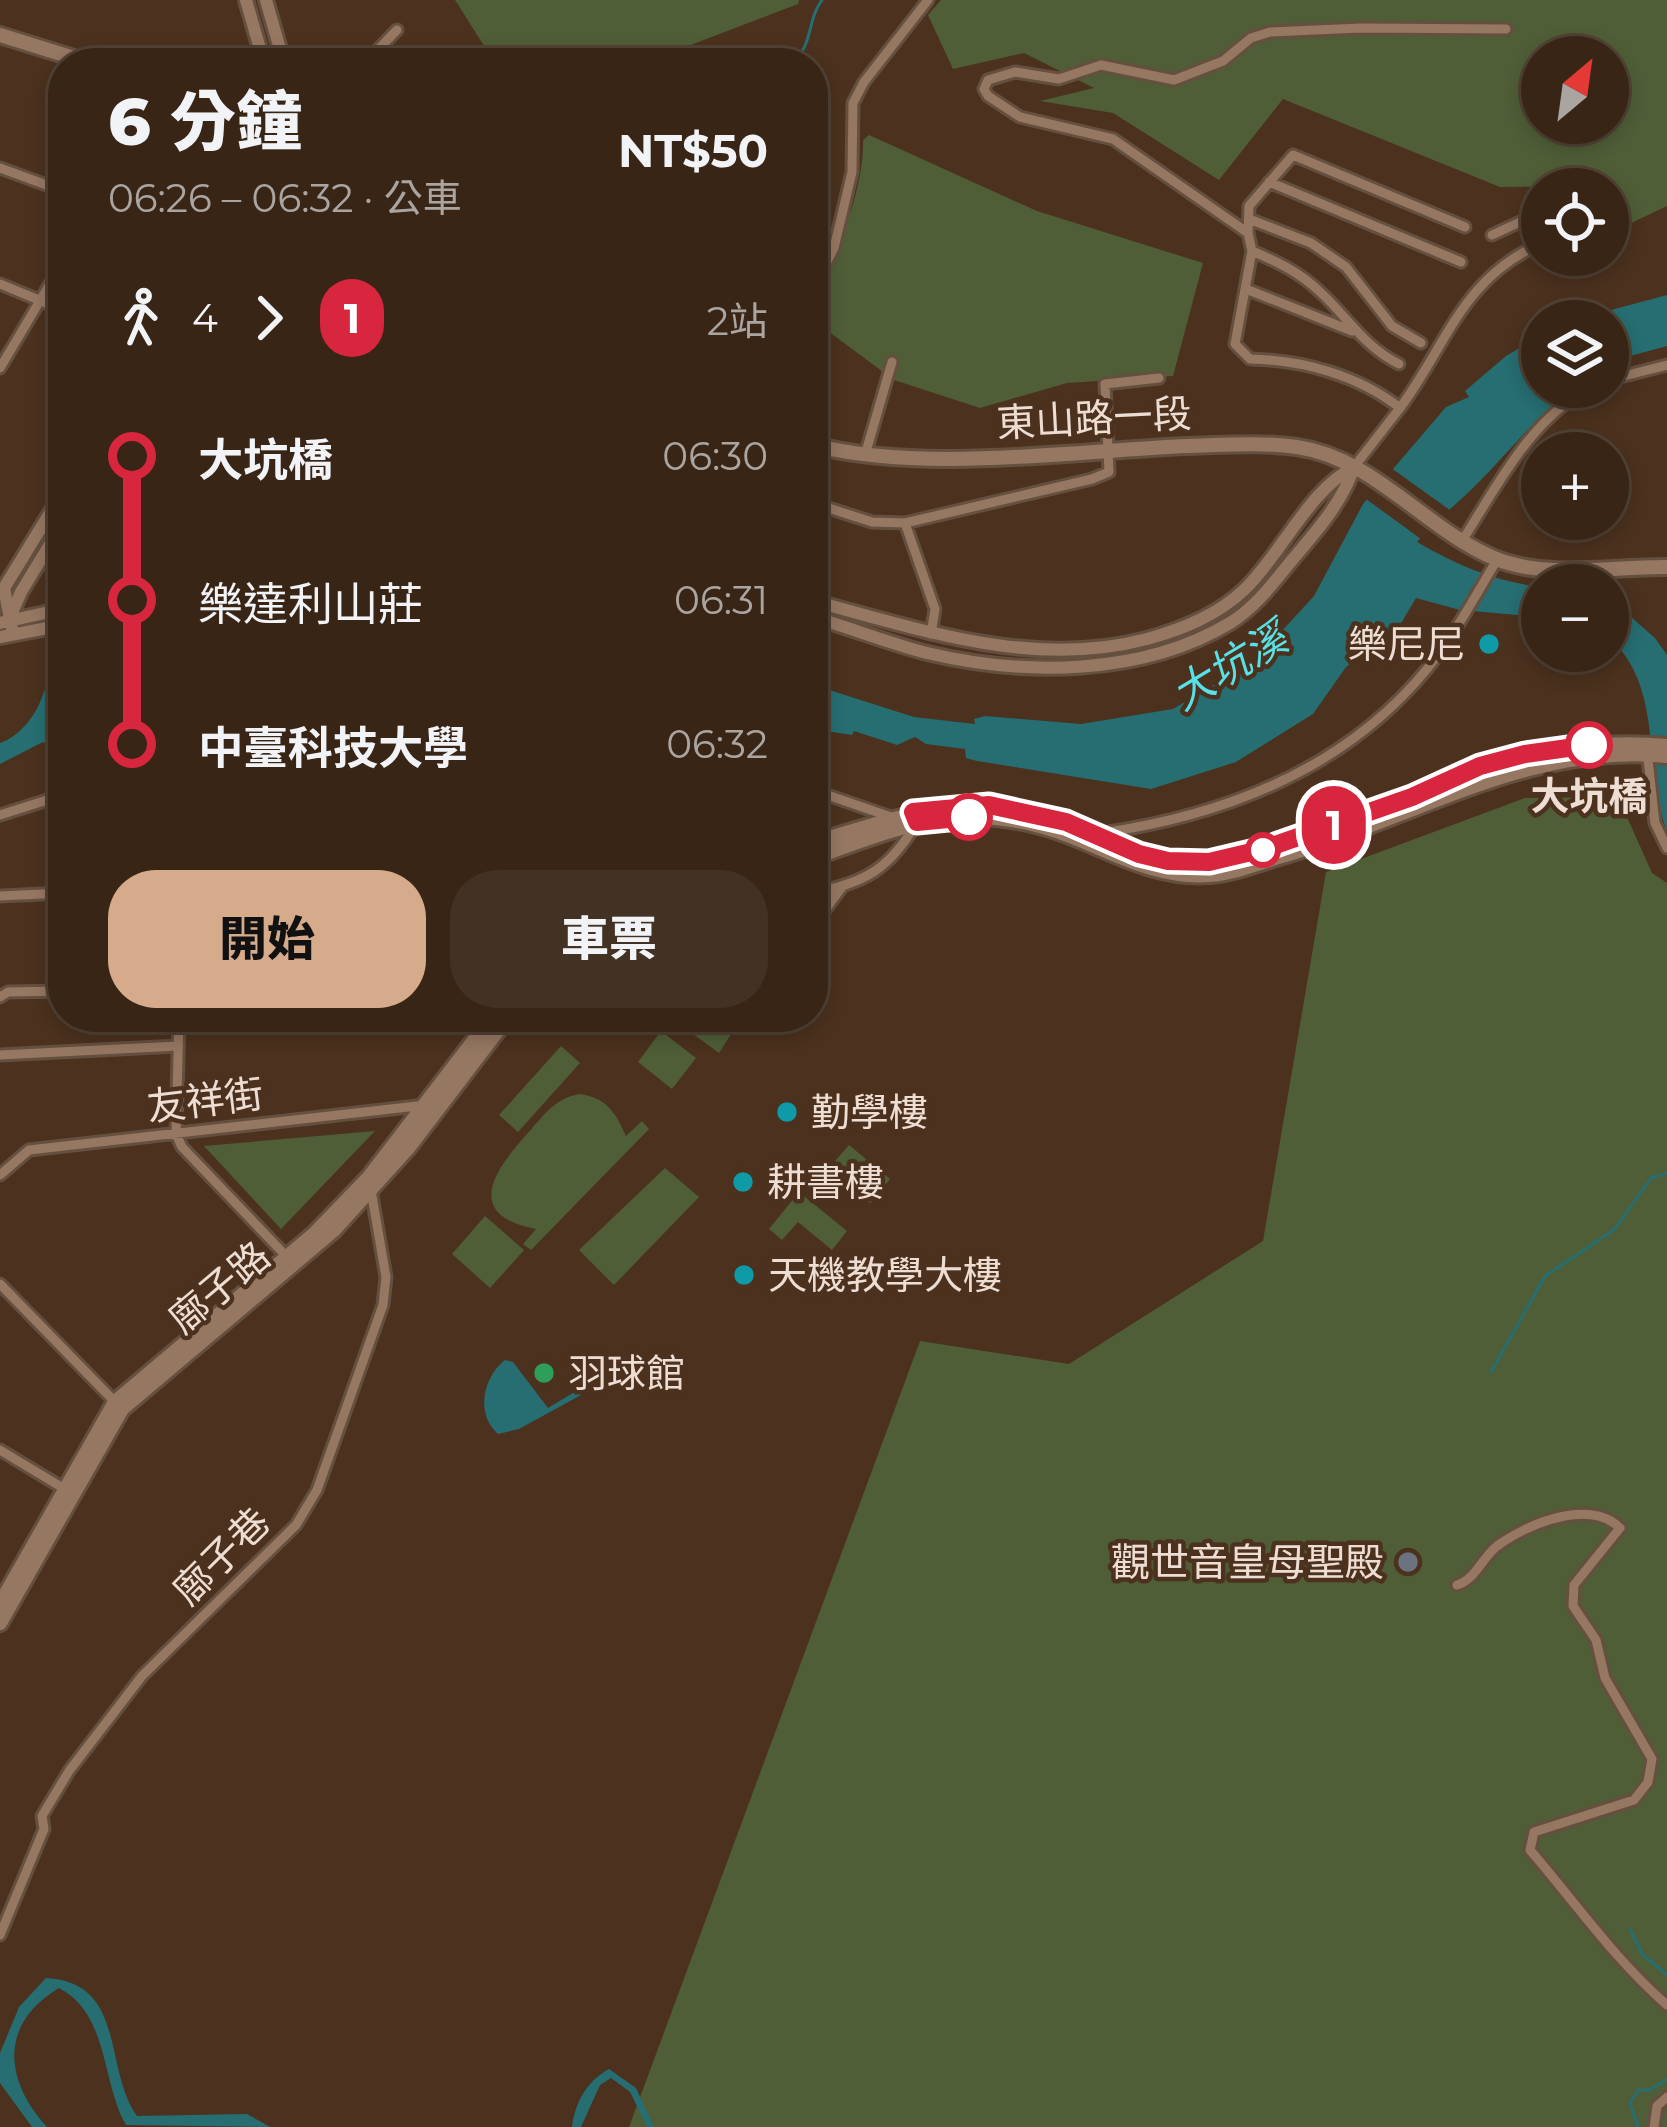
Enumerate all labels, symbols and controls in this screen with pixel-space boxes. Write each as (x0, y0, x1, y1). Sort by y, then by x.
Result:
north arrow (1521, 36, 1629, 144)
map controls (1521, 36, 1629, 672)
text: 6 分鐘 (108, 81, 302, 162)
text: NT$50 (618, 123, 768, 178)
button: locate (1521, 168, 1629, 276)
text: 06:26 – 06:32 · 公車 (108, 174, 462, 222)
icon: walk (108, 285, 174, 351)
icon: forward (236, 285, 302, 351)
text: 1 (344, 292, 360, 344)
text: 4 (192, 294, 218, 342)
text: 2站 (707, 297, 768, 345)
button: layers (1521, 300, 1629, 408)
street label: 東山路一段 (995, 389, 1193, 447)
text: 大坑橋 (198, 432, 333, 487)
text: 06:30 (662, 432, 768, 480)
button: + (1521, 432, 1629, 540)
button: − (1521, 564, 1629, 672)
text: 樂達利山莊 (198, 576, 423, 631)
text: 06:31 (674, 576, 768, 624)
water label: 大坑溪 (1162, 609, 1301, 721)
place label: 樂尼尼 (1348, 620, 1465, 668)
marker: 樂尼尼 (1476, 631, 1502, 657)
text: 中臺科技大學 (198, 720, 468, 775)
text: 06:32 (666, 720, 768, 768)
marker: 大坑橋 (1567, 723, 1611, 767)
place label: 大坑橋 (1530, 772, 1648, 820)
line badge: 1 (1295, 786, 1373, 864)
unlabelled marker (947, 795, 991, 839)
text: 1 (1326, 799, 1342, 851)
unlabelled marker (1247, 834, 1279, 866)
button: 開始 (108, 870, 426, 1008)
button: 車票 (450, 870, 768, 1008)
street label: 友祥街 (144, 1069, 266, 1131)
place label: 勤學樓 (811, 1088, 928, 1136)
marker: 勤學樓 (774, 1099, 800, 1125)
place label: 耕書樓 (767, 1158, 884, 1206)
marker: 耕書樓 (730, 1169, 756, 1195)
street label: 廍子路 (159, 1231, 279, 1343)
place label: 天機教學大樓 (768, 1251, 1002, 1299)
marker: 天機教學大樓 (731, 1262, 757, 1288)
place label: 羽球館 (568, 1349, 685, 1397)
marker: 羽球館 (531, 1360, 557, 1386)
street label: 廍子巷 (163, 1498, 279, 1614)
place label: 觀世音皇母聖殿 (1111, 1538, 1384, 1586)
marker: 觀世音皇母聖殿 (1395, 1549, 1421, 1575)

